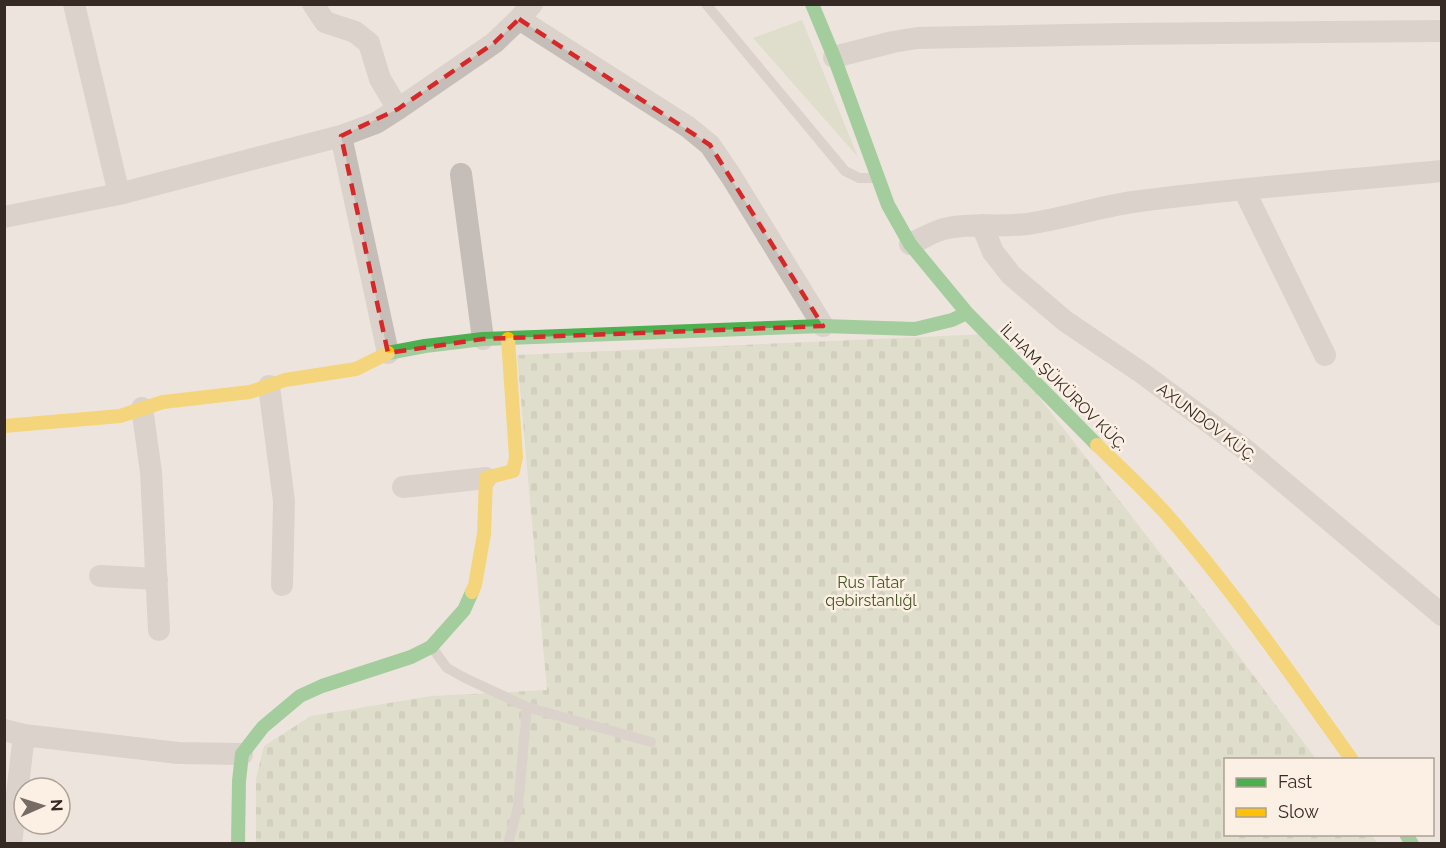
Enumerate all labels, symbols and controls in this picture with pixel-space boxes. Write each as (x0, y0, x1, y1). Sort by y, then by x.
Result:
street label: İLHAM ŞÜKÜROV KÜÇ. (996, 319, 1132, 455)
street label: AXUNDOV KÜÇ. (1153, 378, 1261, 466)
park label: Rus Tatar qəbirstanlığl (825, 573, 917, 610)
legend (1224, 758, 1434, 836)
text: Fast (1278, 771, 1312, 792)
north arrow (12, 776, 72, 836)
text: N (47, 799, 66, 812)
text: Slow (1278, 801, 1319, 822)

